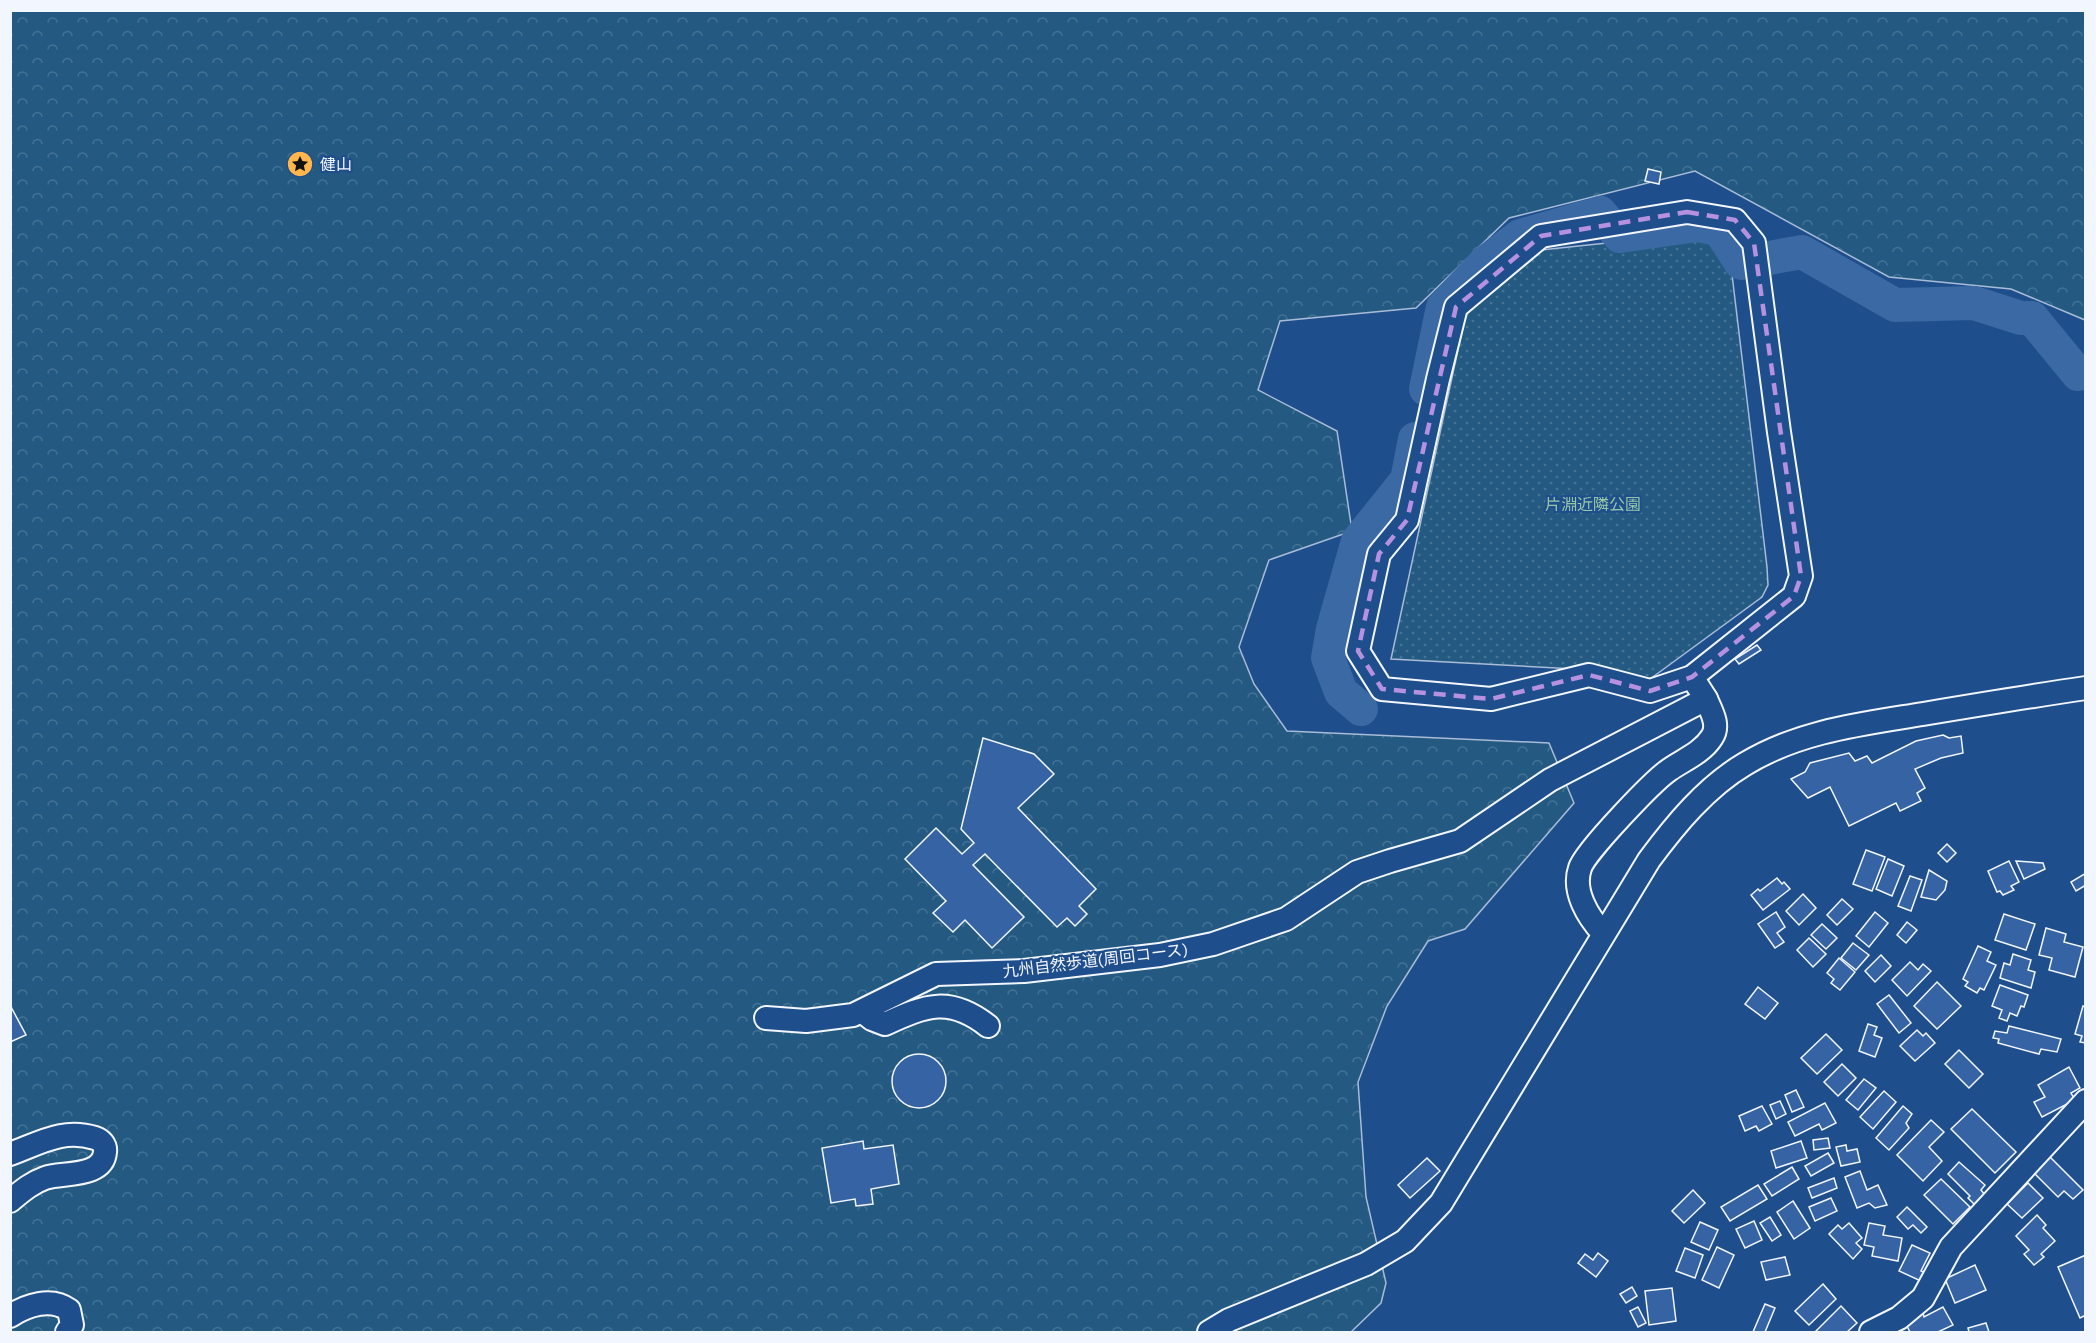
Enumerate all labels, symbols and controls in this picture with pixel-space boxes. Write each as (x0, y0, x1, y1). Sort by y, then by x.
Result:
place icon: 健山 (285, 149, 315, 179)
place label: 健山 (320, 155, 352, 174)
park label: 片淵近隣公園 (1545, 495, 1641, 514)
street label: 九州自然歩道(周回コース) (1001, 940, 1189, 981)

